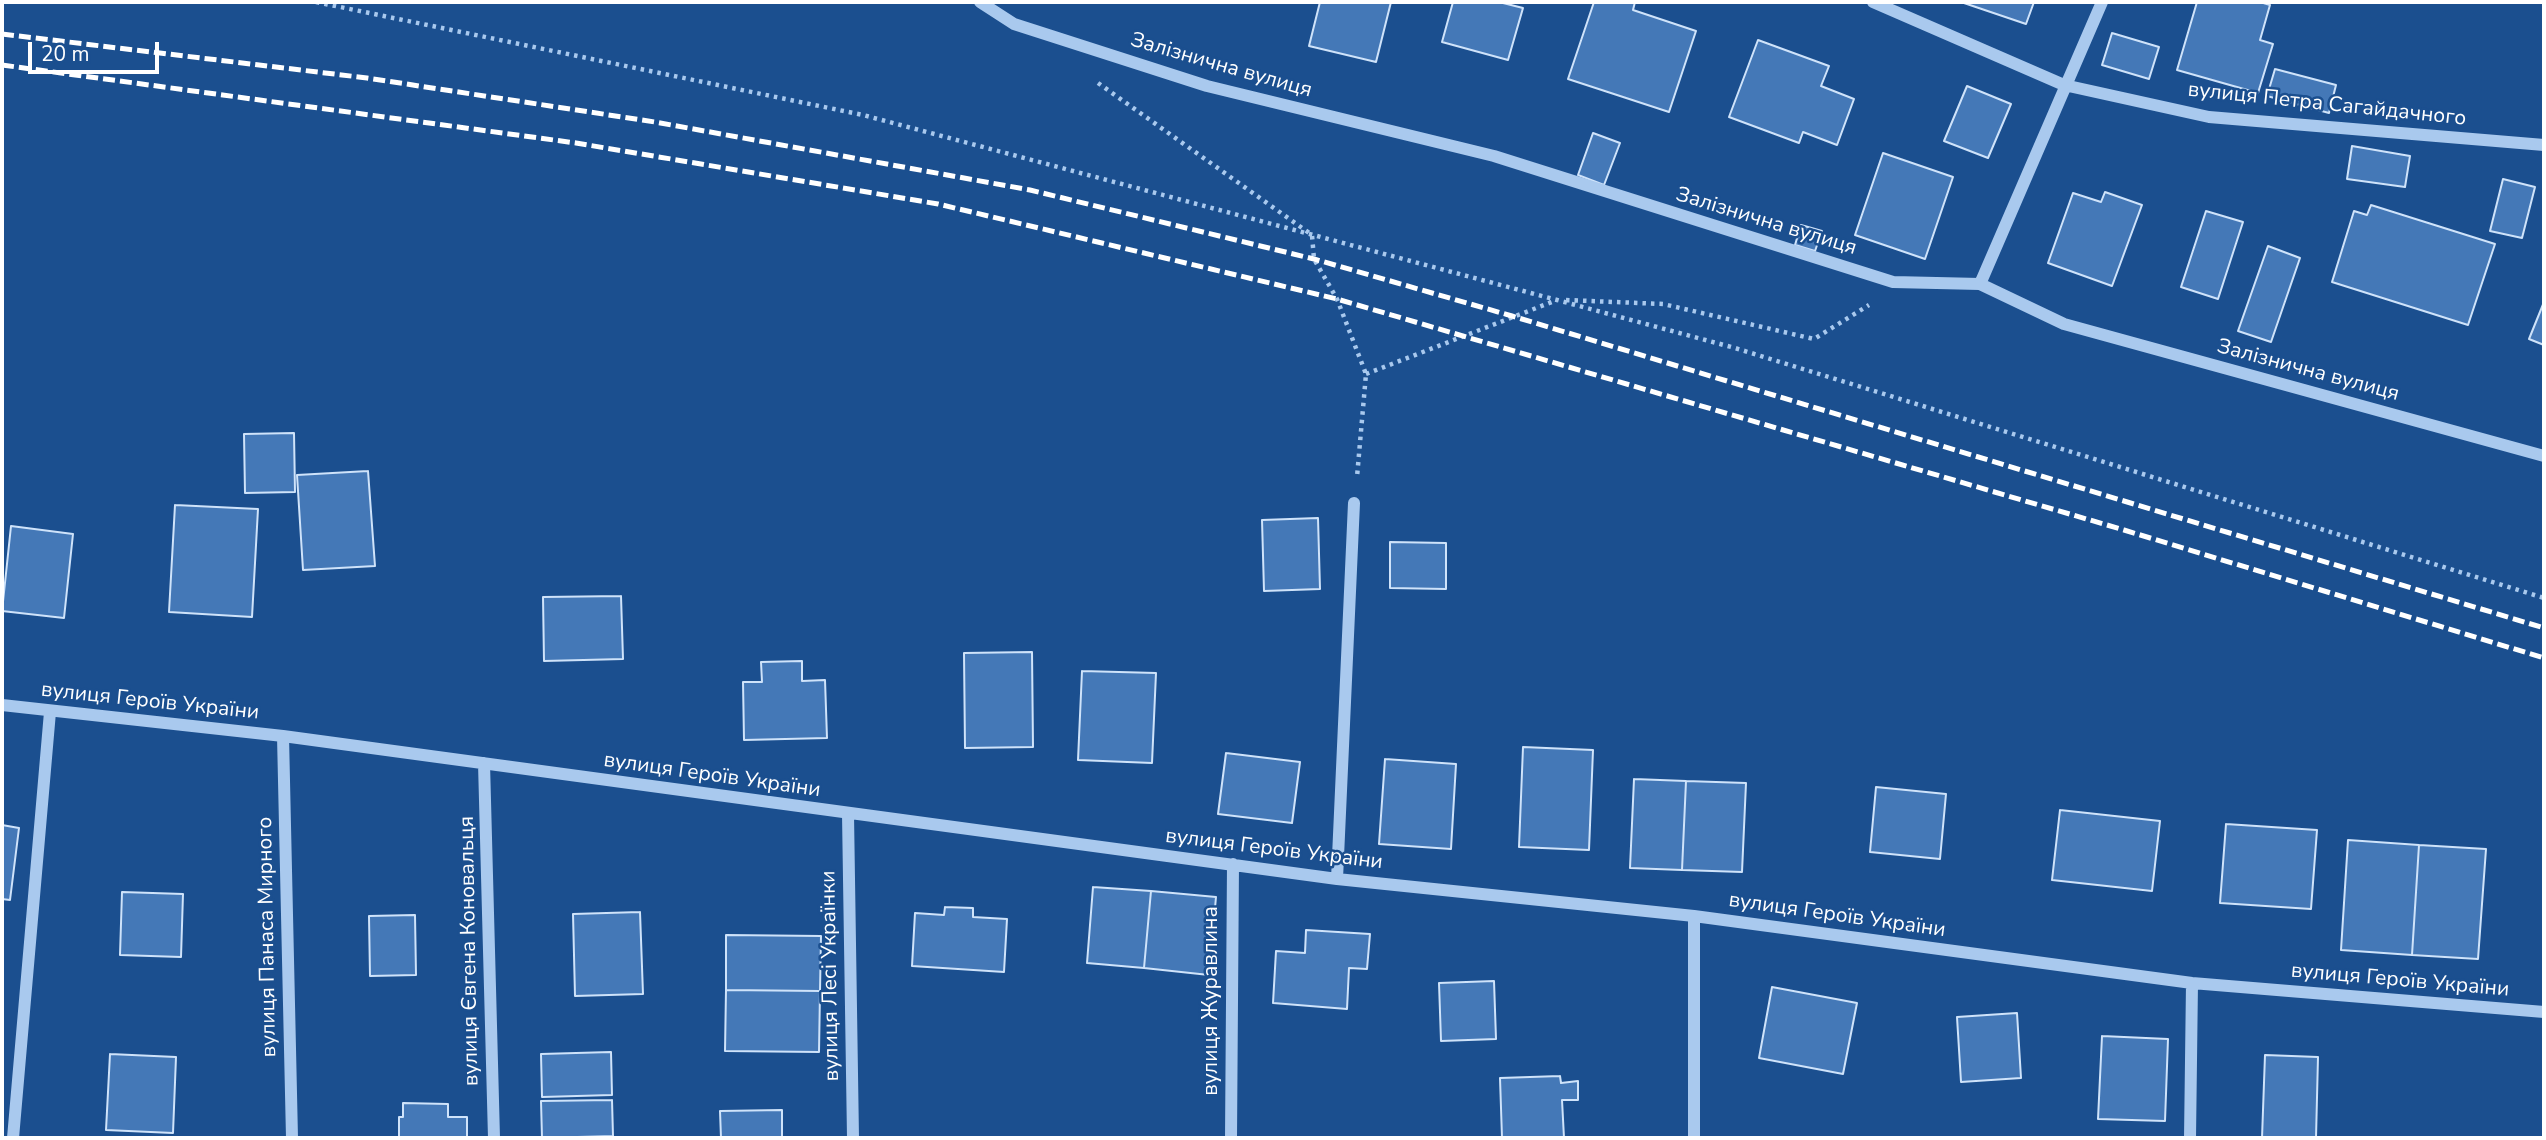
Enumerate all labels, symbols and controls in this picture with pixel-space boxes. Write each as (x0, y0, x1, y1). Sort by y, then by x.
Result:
scale bar (32, 28, 163, 72)
street label: Залізнична вулиця (1127, 28, 1315, 104)
text: 20 m (41, 40, 90, 68)
street label: вулиця Петра Сагайдачного (2187, 78, 2467, 132)
street label: Залізнична вулиця (1673, 183, 1859, 261)
street label: Залізнична вулиця (2214, 335, 2402, 407)
street label: вулиця Героїв України (40, 678, 260, 726)
street label: вулиця Героїв України (602, 748, 822, 804)
street label: вулиця Панаса Мирного (253, 816, 283, 1058)
street label: вулиця Євгена Коновальця (455, 816, 485, 1086)
street label: вулиця Героїв України (1164, 824, 1384, 876)
street label: вулиця Лесі Українки (817, 870, 845, 1082)
street label: вулиця Героїв України (1727, 888, 1947, 944)
street label: вулиця Журавлина (1199, 906, 1225, 1096)
street label: вулиця Героїв України (2290, 959, 2510, 1003)

